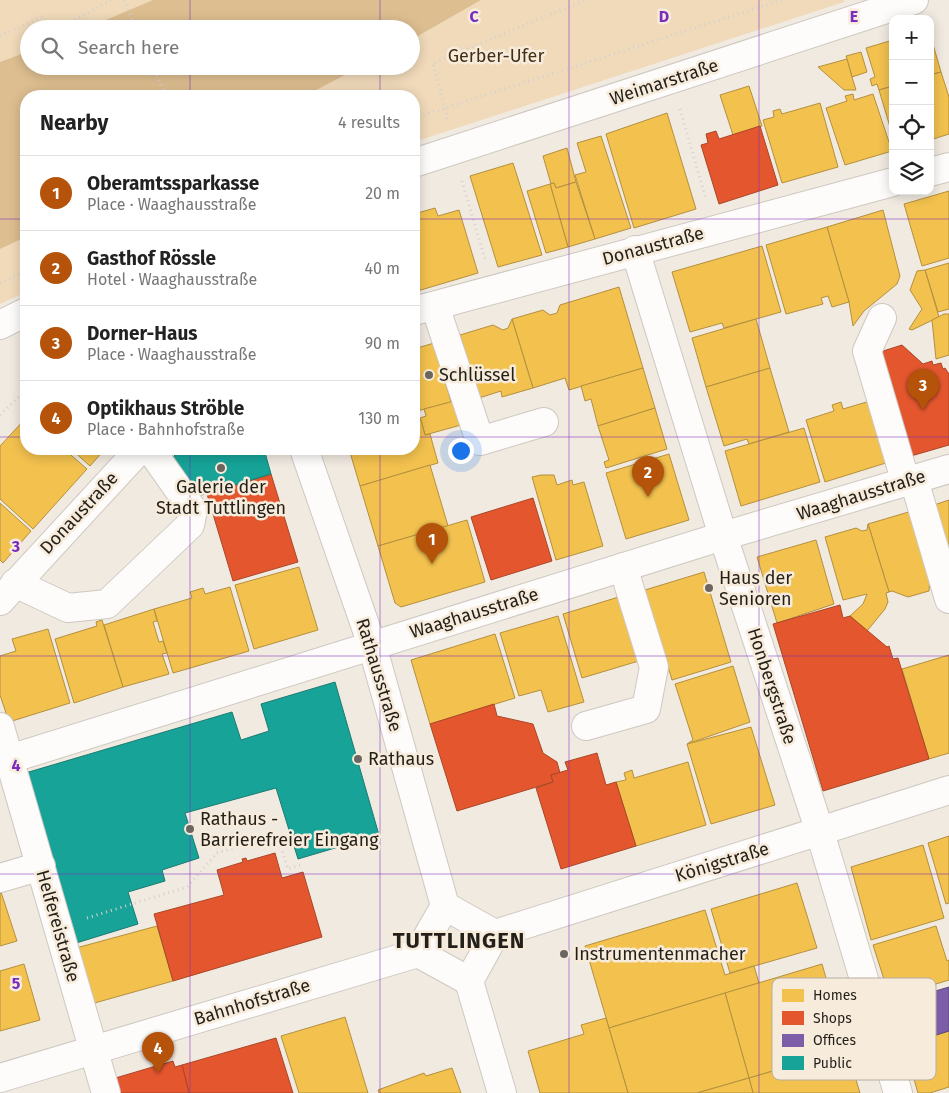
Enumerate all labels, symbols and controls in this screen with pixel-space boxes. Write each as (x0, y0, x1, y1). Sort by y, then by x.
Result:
text: C (469, 7, 479, 26)
text: D (659, 7, 669, 26)
text: E (850, 7, 858, 26)
map controls (889, 15, 934, 195)
button: + (889, 15, 934, 60)
search box (20, 20, 420, 75)
icon: search (38, 34, 66, 62)
text: Search here (78, 36, 179, 59)
park label: Gerber-Ufer (448, 45, 544, 67)
street label: Weimarstraße (607, 54, 721, 110)
button: − (889, 60, 934, 105)
button: locate (889, 105, 934, 150)
text: Nearby (40, 110, 108, 136)
text: 4 results (338, 113, 400, 132)
button: layers (889, 150, 934, 195)
text: Oberamtssparkasse (87, 172, 259, 195)
text: 1 (52, 184, 60, 203)
text: 20 m (365, 184, 400, 203)
text: Place · Waaghausstraße (87, 195, 257, 214)
street label: Donaustraße (600, 222, 706, 270)
text: Gasthof Rössle (87, 247, 216, 270)
text: 2 (52, 259, 60, 278)
text: 40 m (365, 259, 400, 278)
text: Hotel · Waaghausstraße (87, 270, 257, 289)
text: Dorner-Haus (87, 322, 197, 345)
text: 3 (52, 334, 60, 353)
text: 90 m (365, 334, 400, 353)
text: Place · Waaghausstraße (87, 345, 257, 364)
place label: Schlüssel (439, 364, 515, 386)
marker: Schlüssel (423, 369, 435, 381)
pin: 3 (907, 369, 939, 410)
text: Optikhaus Ströble (87, 397, 244, 420)
text: 4 (51, 409, 61, 428)
text: 130 m (358, 409, 400, 428)
text: Place · Bahnhofstraße (87, 420, 245, 439)
your location (448, 438, 474, 464)
pin: 2 (632, 456, 664, 497)
marker: Galerie der Stadt Tuttlingen (215, 462, 227, 474)
street label: Waaghausstraße (794, 465, 928, 525)
street label: Donaustraße (35, 467, 123, 559)
place label: Galerie der Stadt Tuttlingen (156, 476, 286, 519)
pin: 1 (416, 523, 448, 564)
text: 3 (11, 537, 20, 556)
place label: Haus der Senioren (719, 567, 792, 610)
marker: Haus der Senioren (703, 582, 715, 594)
street label: Waaghausstraße (407, 583, 541, 643)
street label: Rathausstraße (351, 616, 407, 734)
street label: Honbergstraße (743, 625, 801, 747)
place label: Rathaus (368, 748, 434, 770)
marker: Rathaus (352, 753, 364, 765)
text: 4 (11, 756, 21, 775)
place label: Rathaus - Barrierefreier Eingang (200, 808, 379, 851)
marker: Rathaus - Barrierefreier Eingang (184, 823, 196, 835)
street label: Königstraße (672, 837, 772, 887)
street label: Helfereistraße (31, 867, 85, 985)
district label: TUTTLINGEN (393, 927, 525, 954)
place label: Instrumentenmacher (574, 943, 746, 965)
marker: Instrumentenmacher (558, 948, 570, 960)
text: 5 (12, 974, 21, 993)
street label: Bahnhofstraße (191, 974, 313, 1030)
legend (772, 978, 936, 1080)
text: Homes (813, 987, 857, 1004)
text: Shops (813, 1010, 852, 1027)
pin: 4 (142, 1032, 174, 1073)
text: Offices (813, 1032, 856, 1049)
text: Public (813, 1055, 852, 1072)

